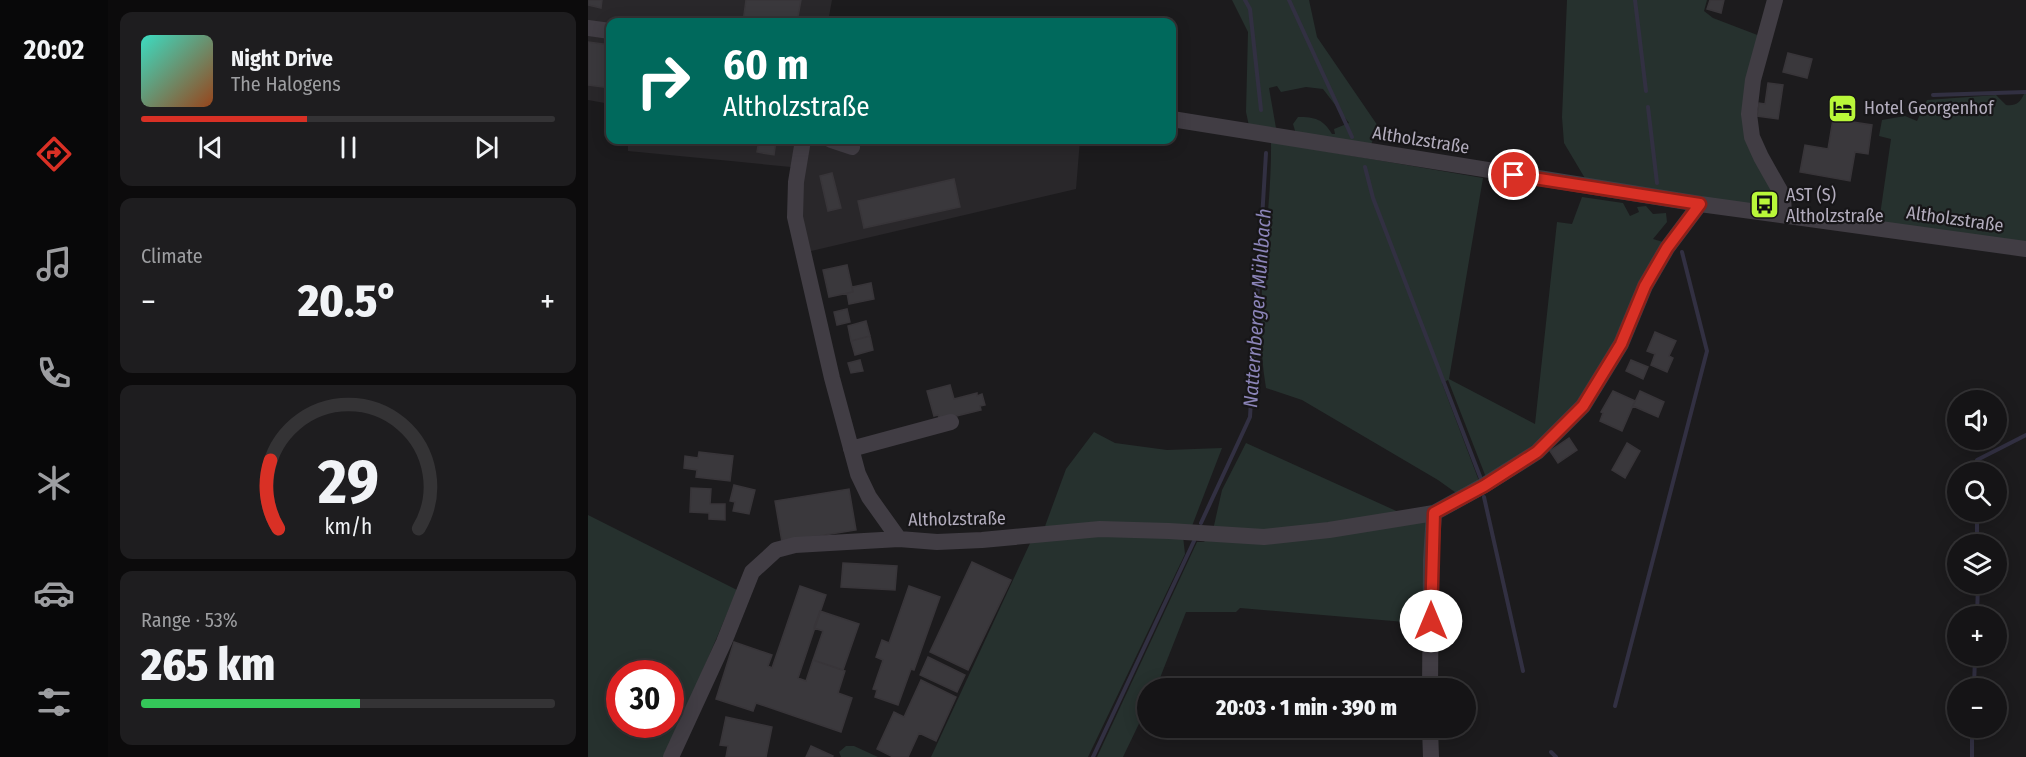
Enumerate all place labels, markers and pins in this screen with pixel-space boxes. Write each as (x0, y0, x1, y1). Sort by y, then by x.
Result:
hotel icon: Hotel Georgenhof (1827, 92, 1859, 124)
place label: Hotel Georgenhof (1864, 97, 1995, 119)
pin (1488, 149, 1539, 200)
place label: AST (S) Altholzstraße (1786, 184, 1884, 227)
bus stop icon: AST (S) Altholzstraße (1749, 189, 1781, 221)

